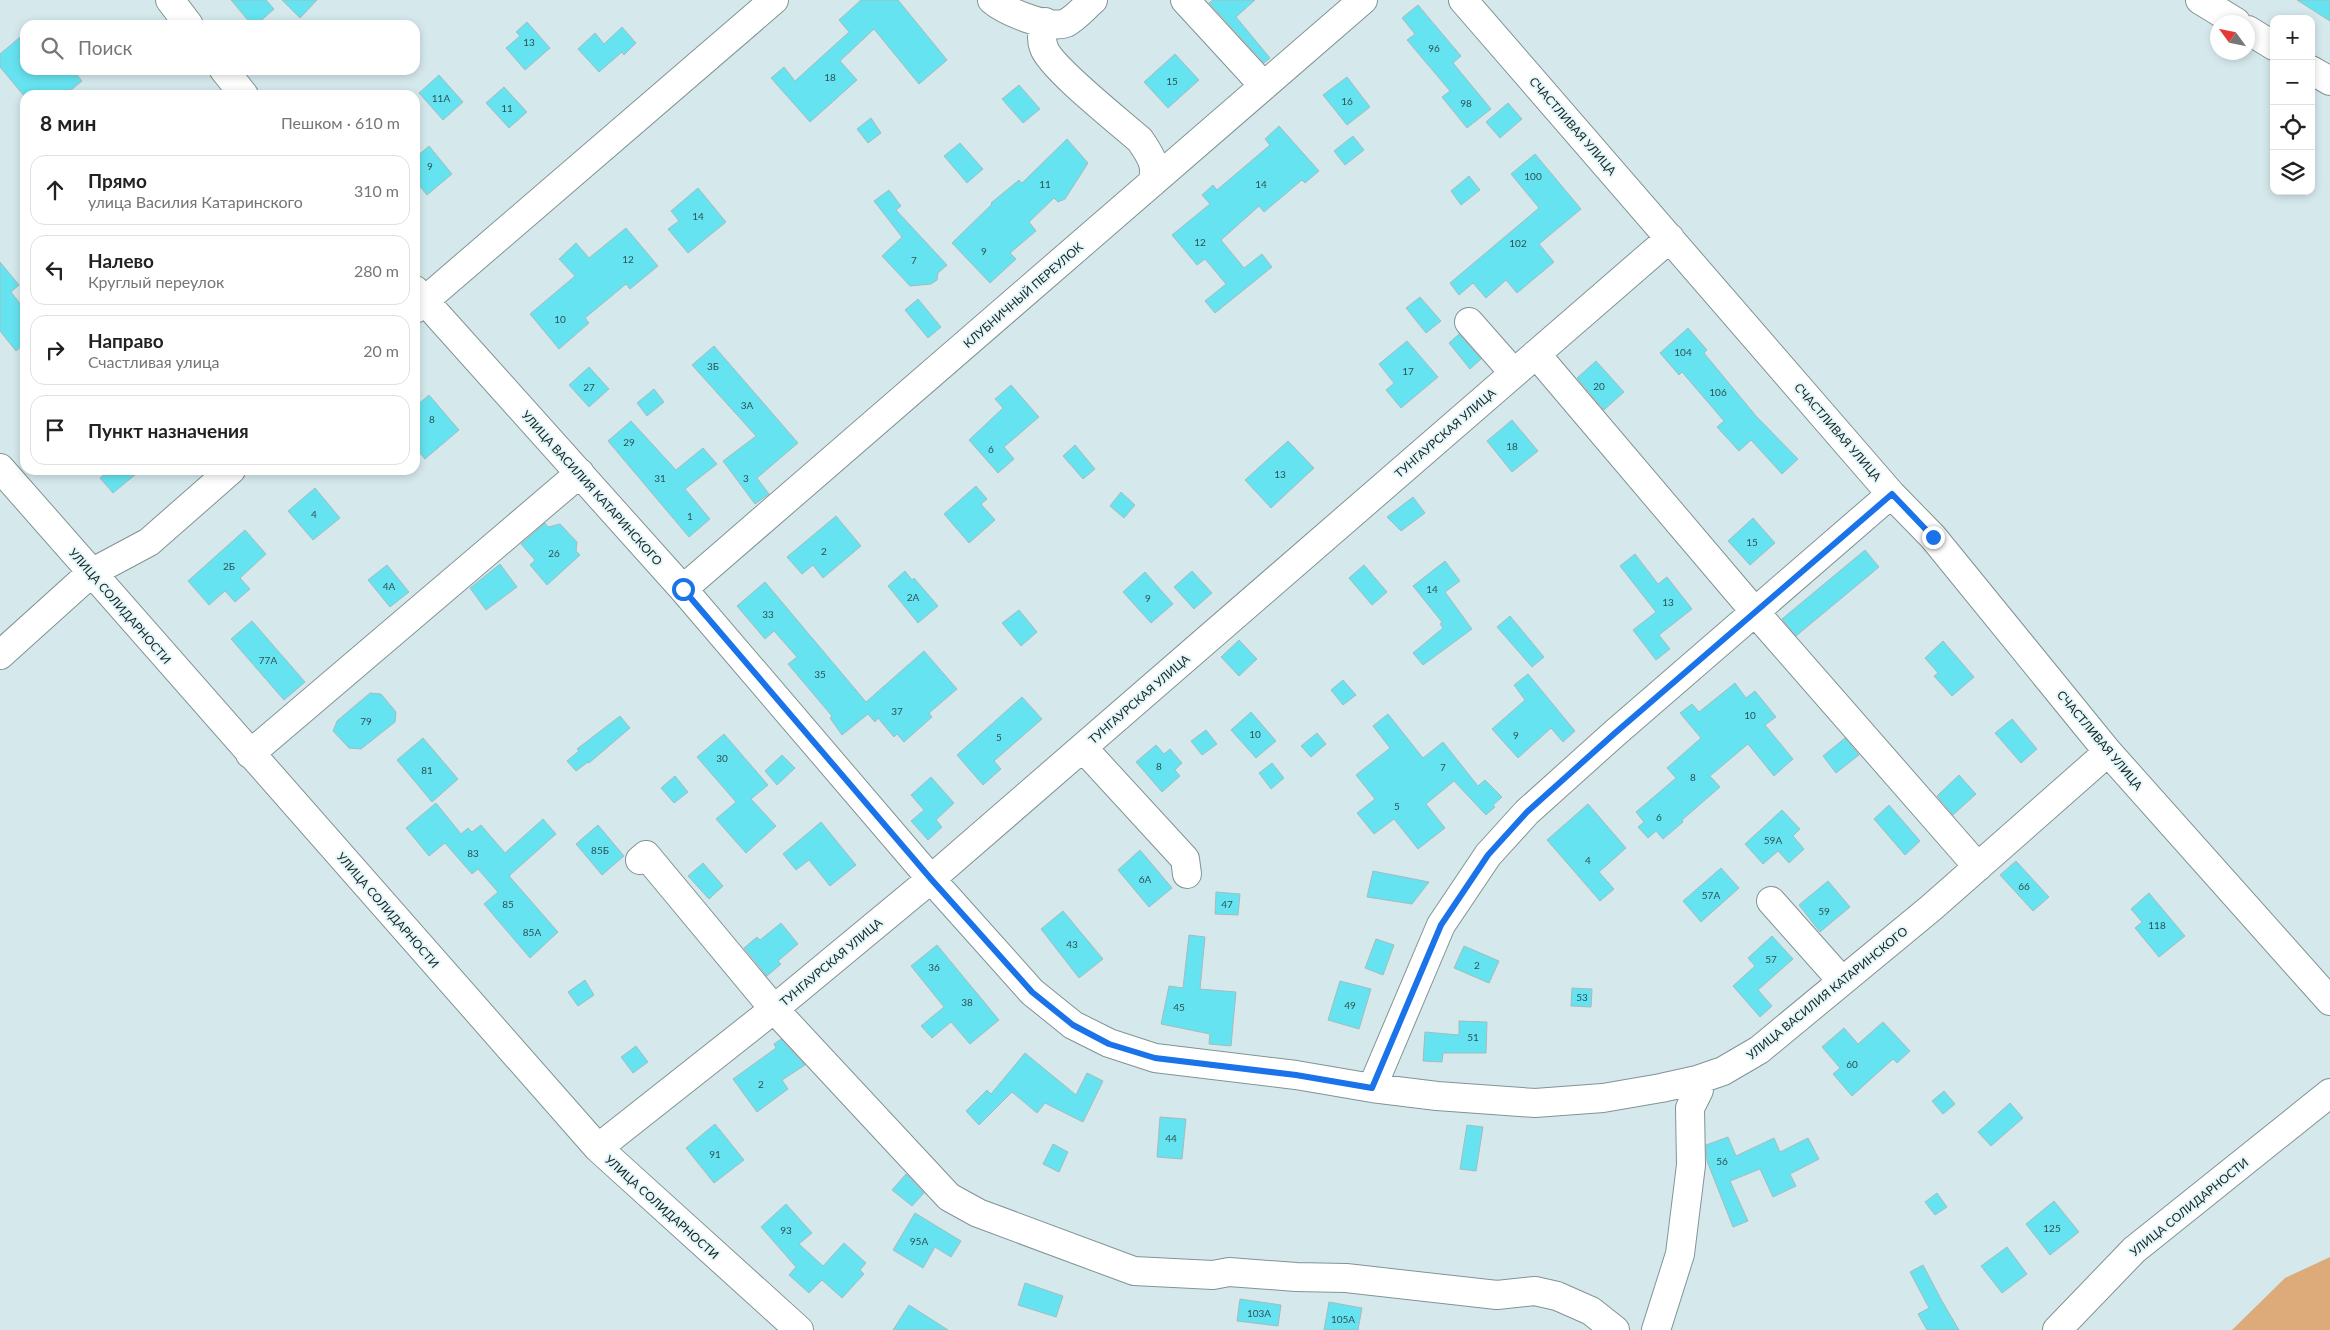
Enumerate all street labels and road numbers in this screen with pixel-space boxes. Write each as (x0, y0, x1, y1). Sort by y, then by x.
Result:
street label: СЧАСТЛИВАЯ УЛИЦА (1526, 74, 1620, 179)
street label: КЛУБНИЧНЫЙ ПЕРЕУЛОК (960, 239, 1086, 351)
street label: СЧАСТЛИВАЯ УЛИЦА (1791, 380, 1885, 485)
street label: ТУНГАУРСКАЯ УЛИЦА (1391, 384, 1499, 481)
street label: УЛИЦА ВАСИЛИЯ КАТАРИНСКОГО (519, 408, 666, 569)
street label: УЛИЦА СОЛИДАРНОСТИ (66, 545, 174, 667)
street label: ТУНГАУРСКАЯ УЛИЦА (1085, 650, 1193, 747)
street label: СЧАСТЛИВАЯ УЛИЦА (2054, 687, 2147, 793)
street label: УЛИЦА СОЛИДАРНОСТИ (334, 849, 442, 971)
street label: ТУНГАУРСКАЯ УЛИЦА (777, 914, 886, 1009)
street label: УЛИЦА ВАСИЛИЯ КАТАРИНСКОГО (1743, 923, 1911, 1063)
street label: УЛИЦА СОЛИДАРНОСТИ (602, 1152, 722, 1262)
street label: УЛИЦА СОЛИДАРНОСТИ (2127, 1155, 2251, 1259)

